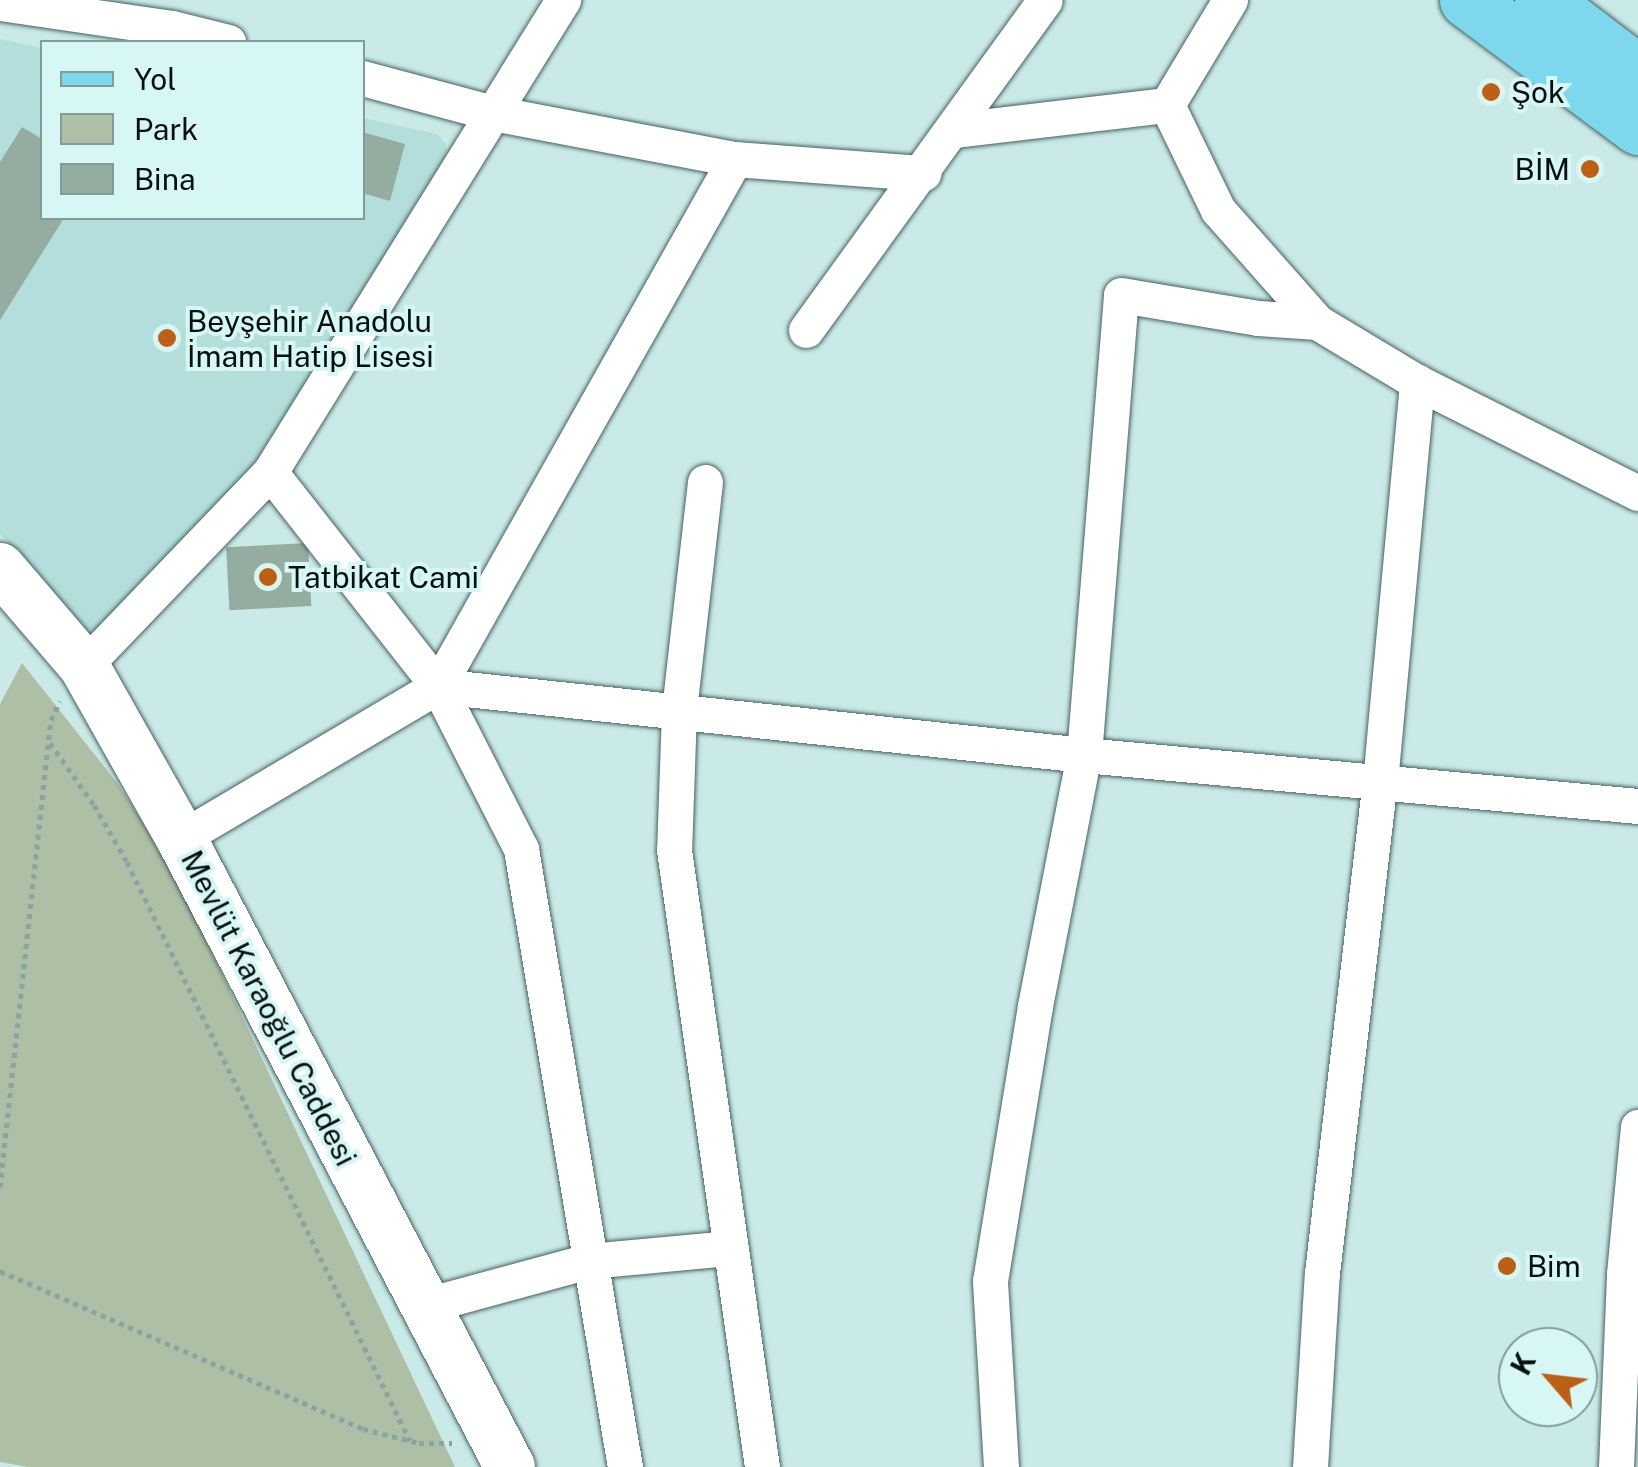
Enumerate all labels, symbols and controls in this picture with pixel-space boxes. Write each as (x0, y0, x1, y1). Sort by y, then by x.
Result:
legend (40, 40, 365, 220)
text: Yol (134, 61, 176, 97)
place label: Şok (1511, 74, 1565, 110)
marker: Şok (1480, 81, 1502, 103)
text: Park (134, 111, 198, 147)
place label: BİM (1515, 151, 1570, 187)
marker: BİM (1579, 158, 1601, 180)
text: Bina (134, 161, 196, 197)
place label: Beyşehir Anadolu İmam Hatip Lisesi (187, 303, 434, 374)
marker: Beyşehir Anadolu İmam Hatip Lisesi (156, 327, 178, 349)
place label: Tatbikat Cami (288, 559, 479, 595)
marker: Tatbikat Cami (257, 566, 279, 588)
street label: Mevlüt Karaoğlu Caddesi (174, 844, 364, 1172)
place label: Bim (1527, 1248, 1581, 1284)
marker: Bim (1496, 1255, 1518, 1277)
north arrow (1498, 1327, 1598, 1427)
text: K (1504, 1347, 1542, 1380)

